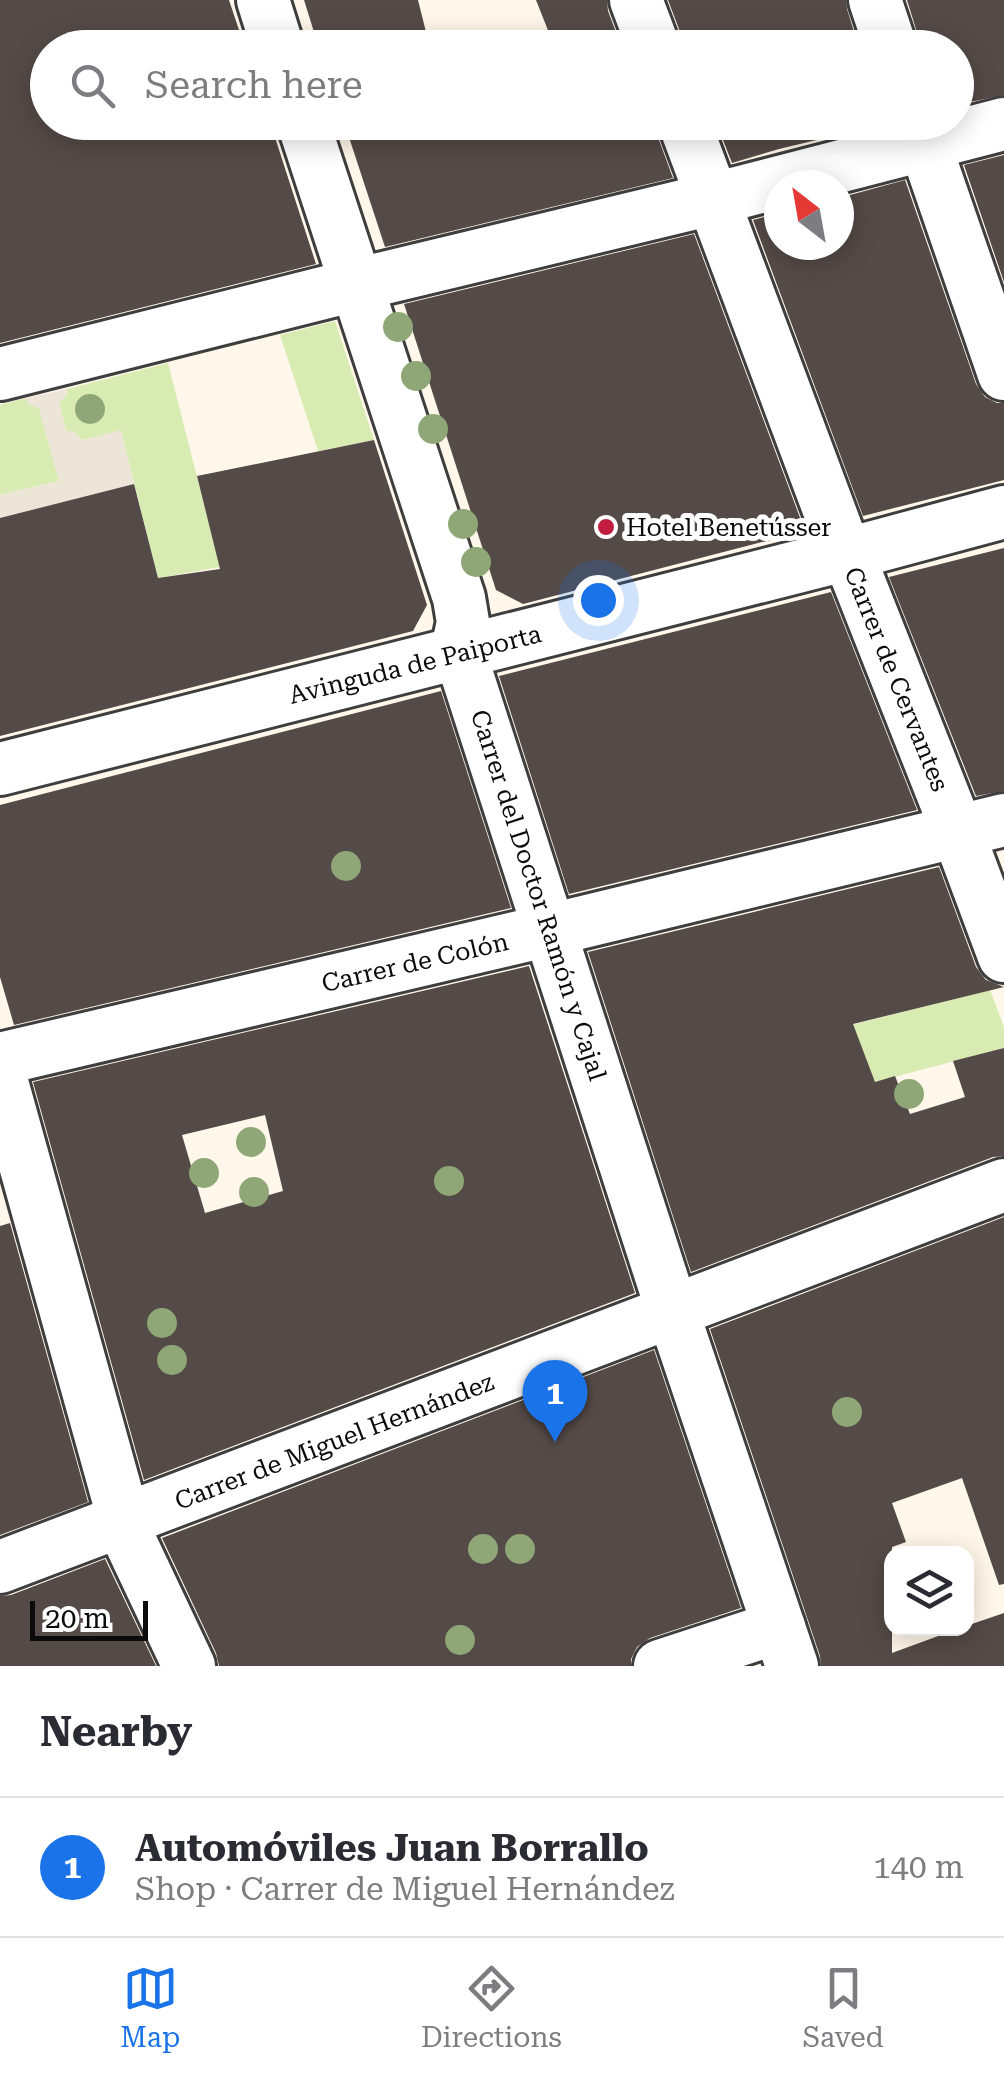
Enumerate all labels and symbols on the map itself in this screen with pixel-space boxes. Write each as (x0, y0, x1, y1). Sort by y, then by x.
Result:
north arrow (764, 170, 854, 260)
place label: Hotel Benetússer (626, 513, 831, 542)
marker: Hotel Benetússer (595, 516, 617, 538)
street label: Carrer de Cervantes (838, 563, 955, 796)
your location (573, 575, 624, 626)
street label: Avinguda de Paiporta (286, 619, 545, 710)
street label: Carrer del Doctor Ramón y Cajal (465, 706, 612, 1084)
street label: Carrer de Colón (319, 927, 511, 998)
pin: 1 (522, 1360, 588, 1442)
street label: Carrer de Miguel Hernández (171, 1367, 498, 1516)
scale bar (30, 1596, 148, 1640)

